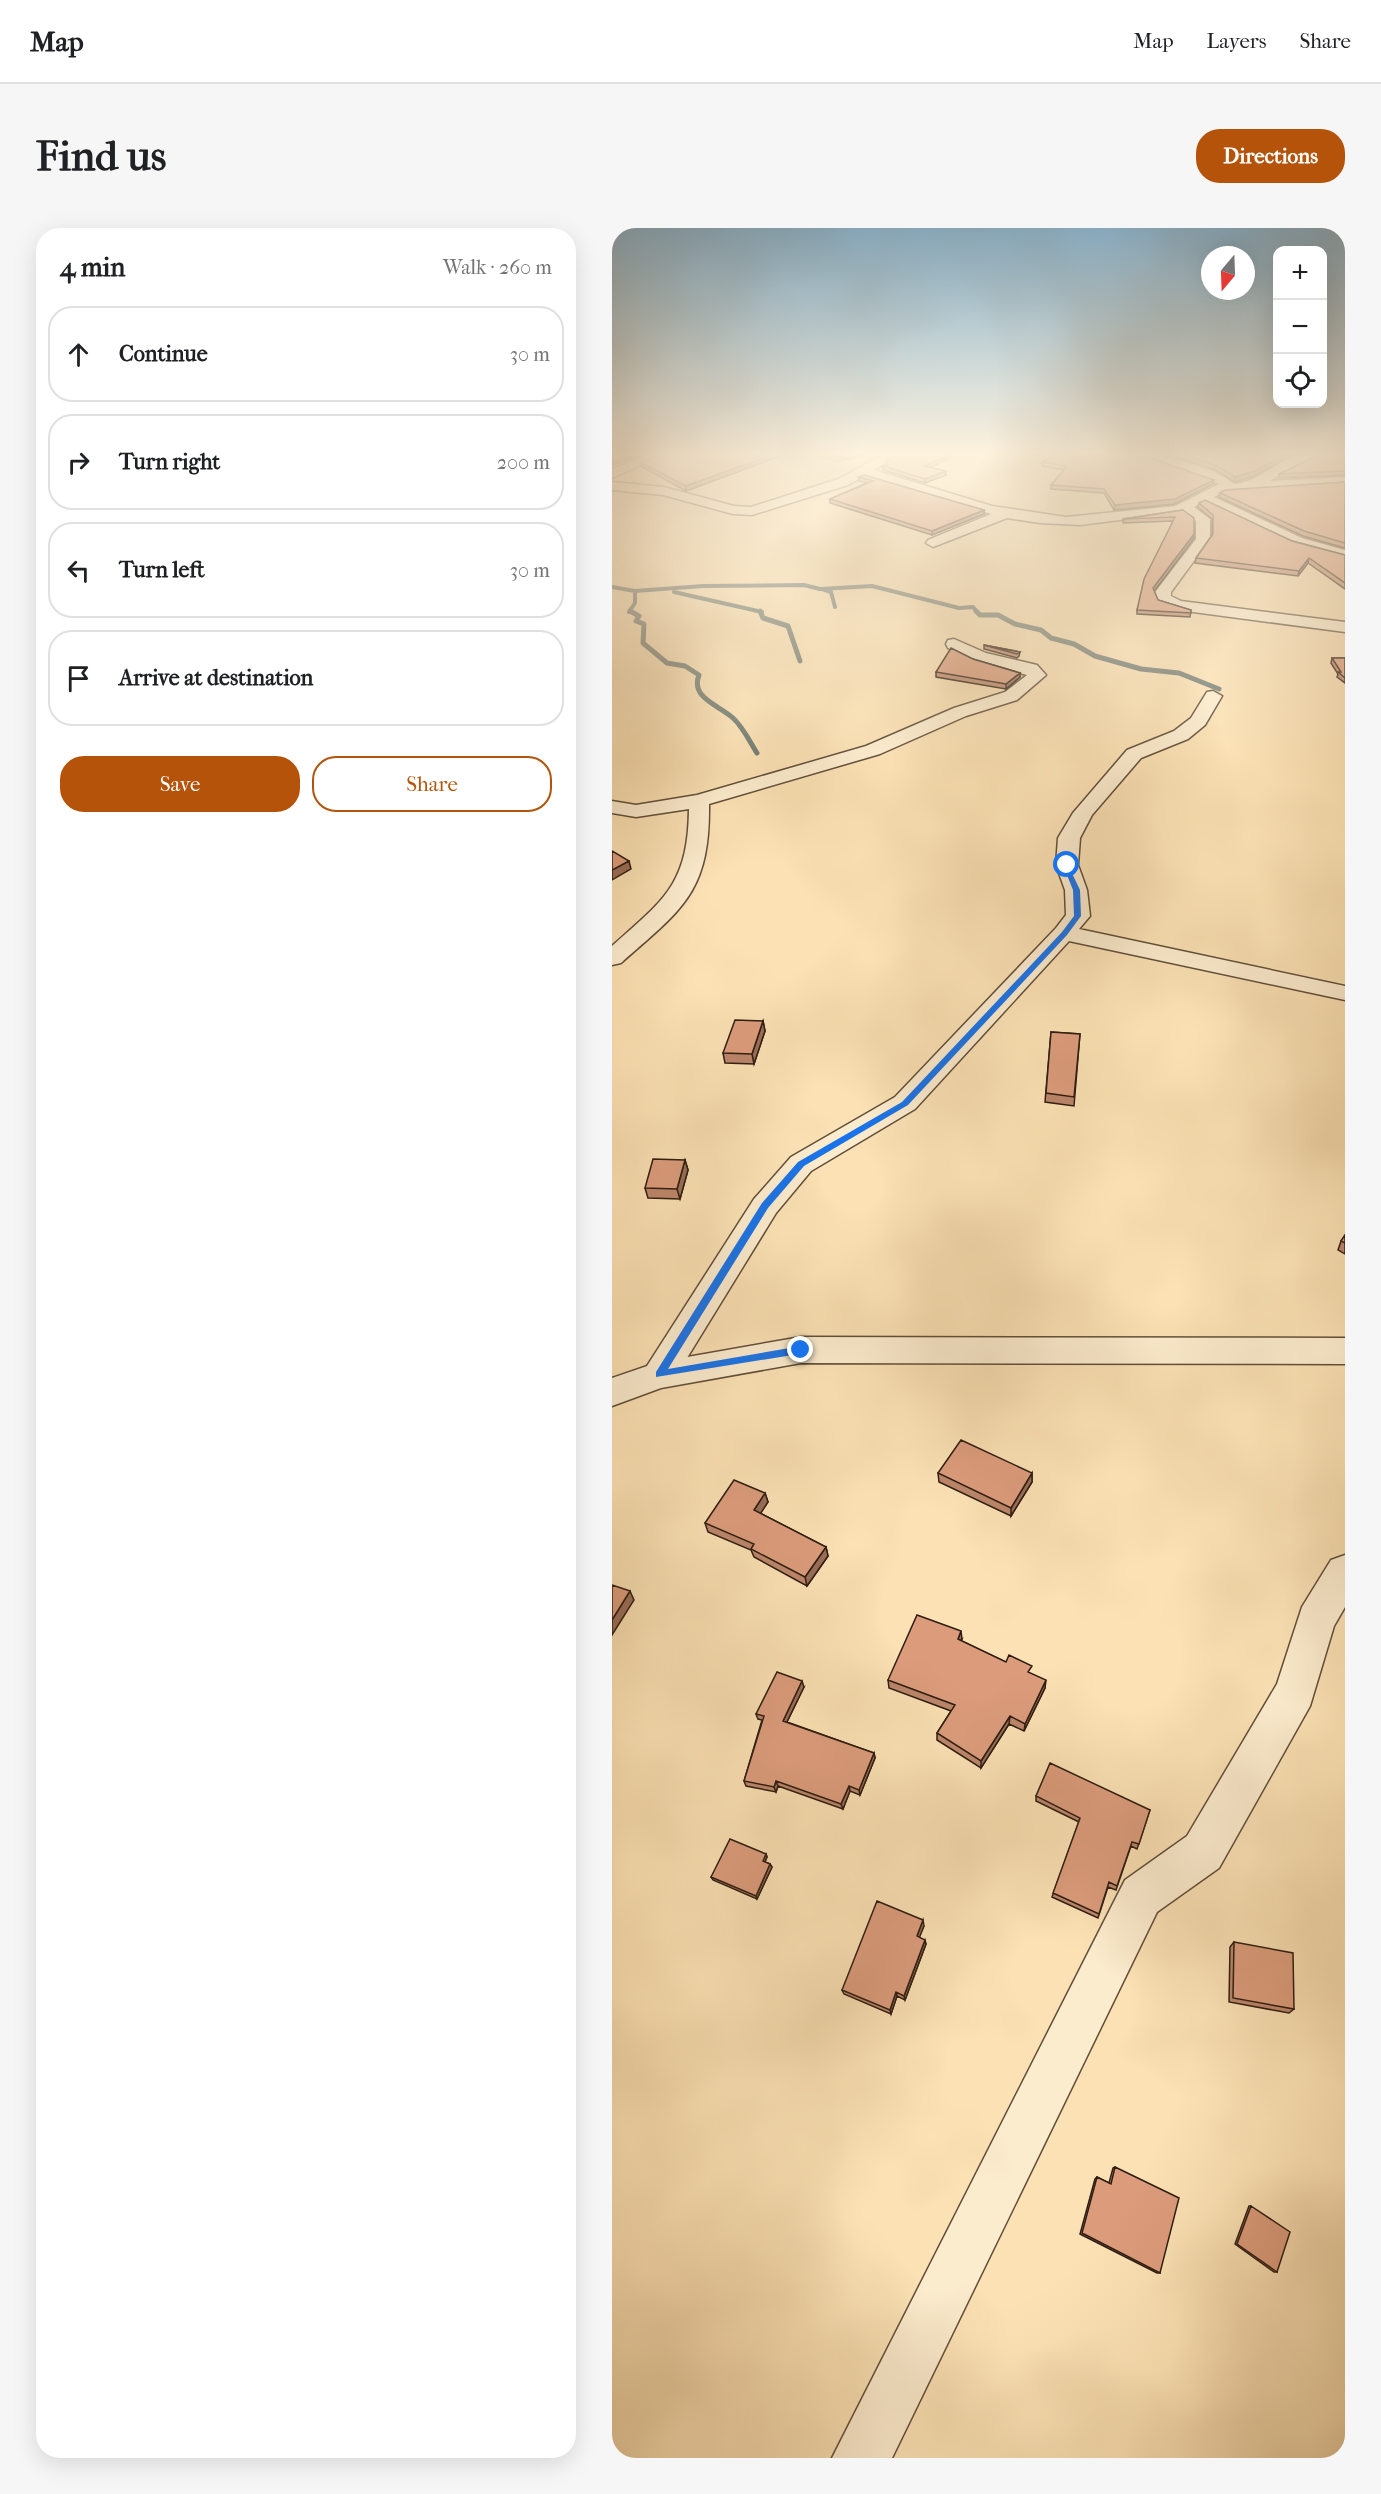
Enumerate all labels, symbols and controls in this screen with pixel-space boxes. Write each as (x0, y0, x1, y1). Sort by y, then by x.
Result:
text: Map (30, 25, 84, 58)
text: Map (1133, 29, 1174, 53)
text: Layers (1207, 29, 1266, 53)
text: Share (1299, 29, 1351, 53)
button: Directions (1196, 129, 1345, 183)
text: Find us (36, 132, 166, 181)
north arrow (1201, 246, 1255, 300)
map controls (1273, 246, 1327, 408)
button: + (1273, 246, 1327, 300)
text: 4 min (60, 252, 125, 283)
text: Walk · 260 m (443, 256, 552, 279)
button: − (1273, 300, 1327, 354)
icon: ahead (62, 338, 95, 371)
text: Continue (119, 341, 208, 367)
text: 30 m (510, 343, 550, 366)
button: locate (1273, 354, 1327, 408)
icon: right (62, 446, 95, 479)
text: Turn right (119, 449, 220, 475)
text: 200 m (497, 451, 550, 474)
icon: left (62, 554, 95, 587)
text: Turn left (119, 557, 205, 583)
text: 30 m (510, 559, 550, 582)
icon: arrive (62, 662, 95, 695)
text: Arrive at destination (119, 665, 313, 691)
button: Save (60, 756, 300, 812)
button: Share (312, 756, 552, 812)
route start (1053, 851, 1079, 877)
route end (787, 1336, 813, 1362)

